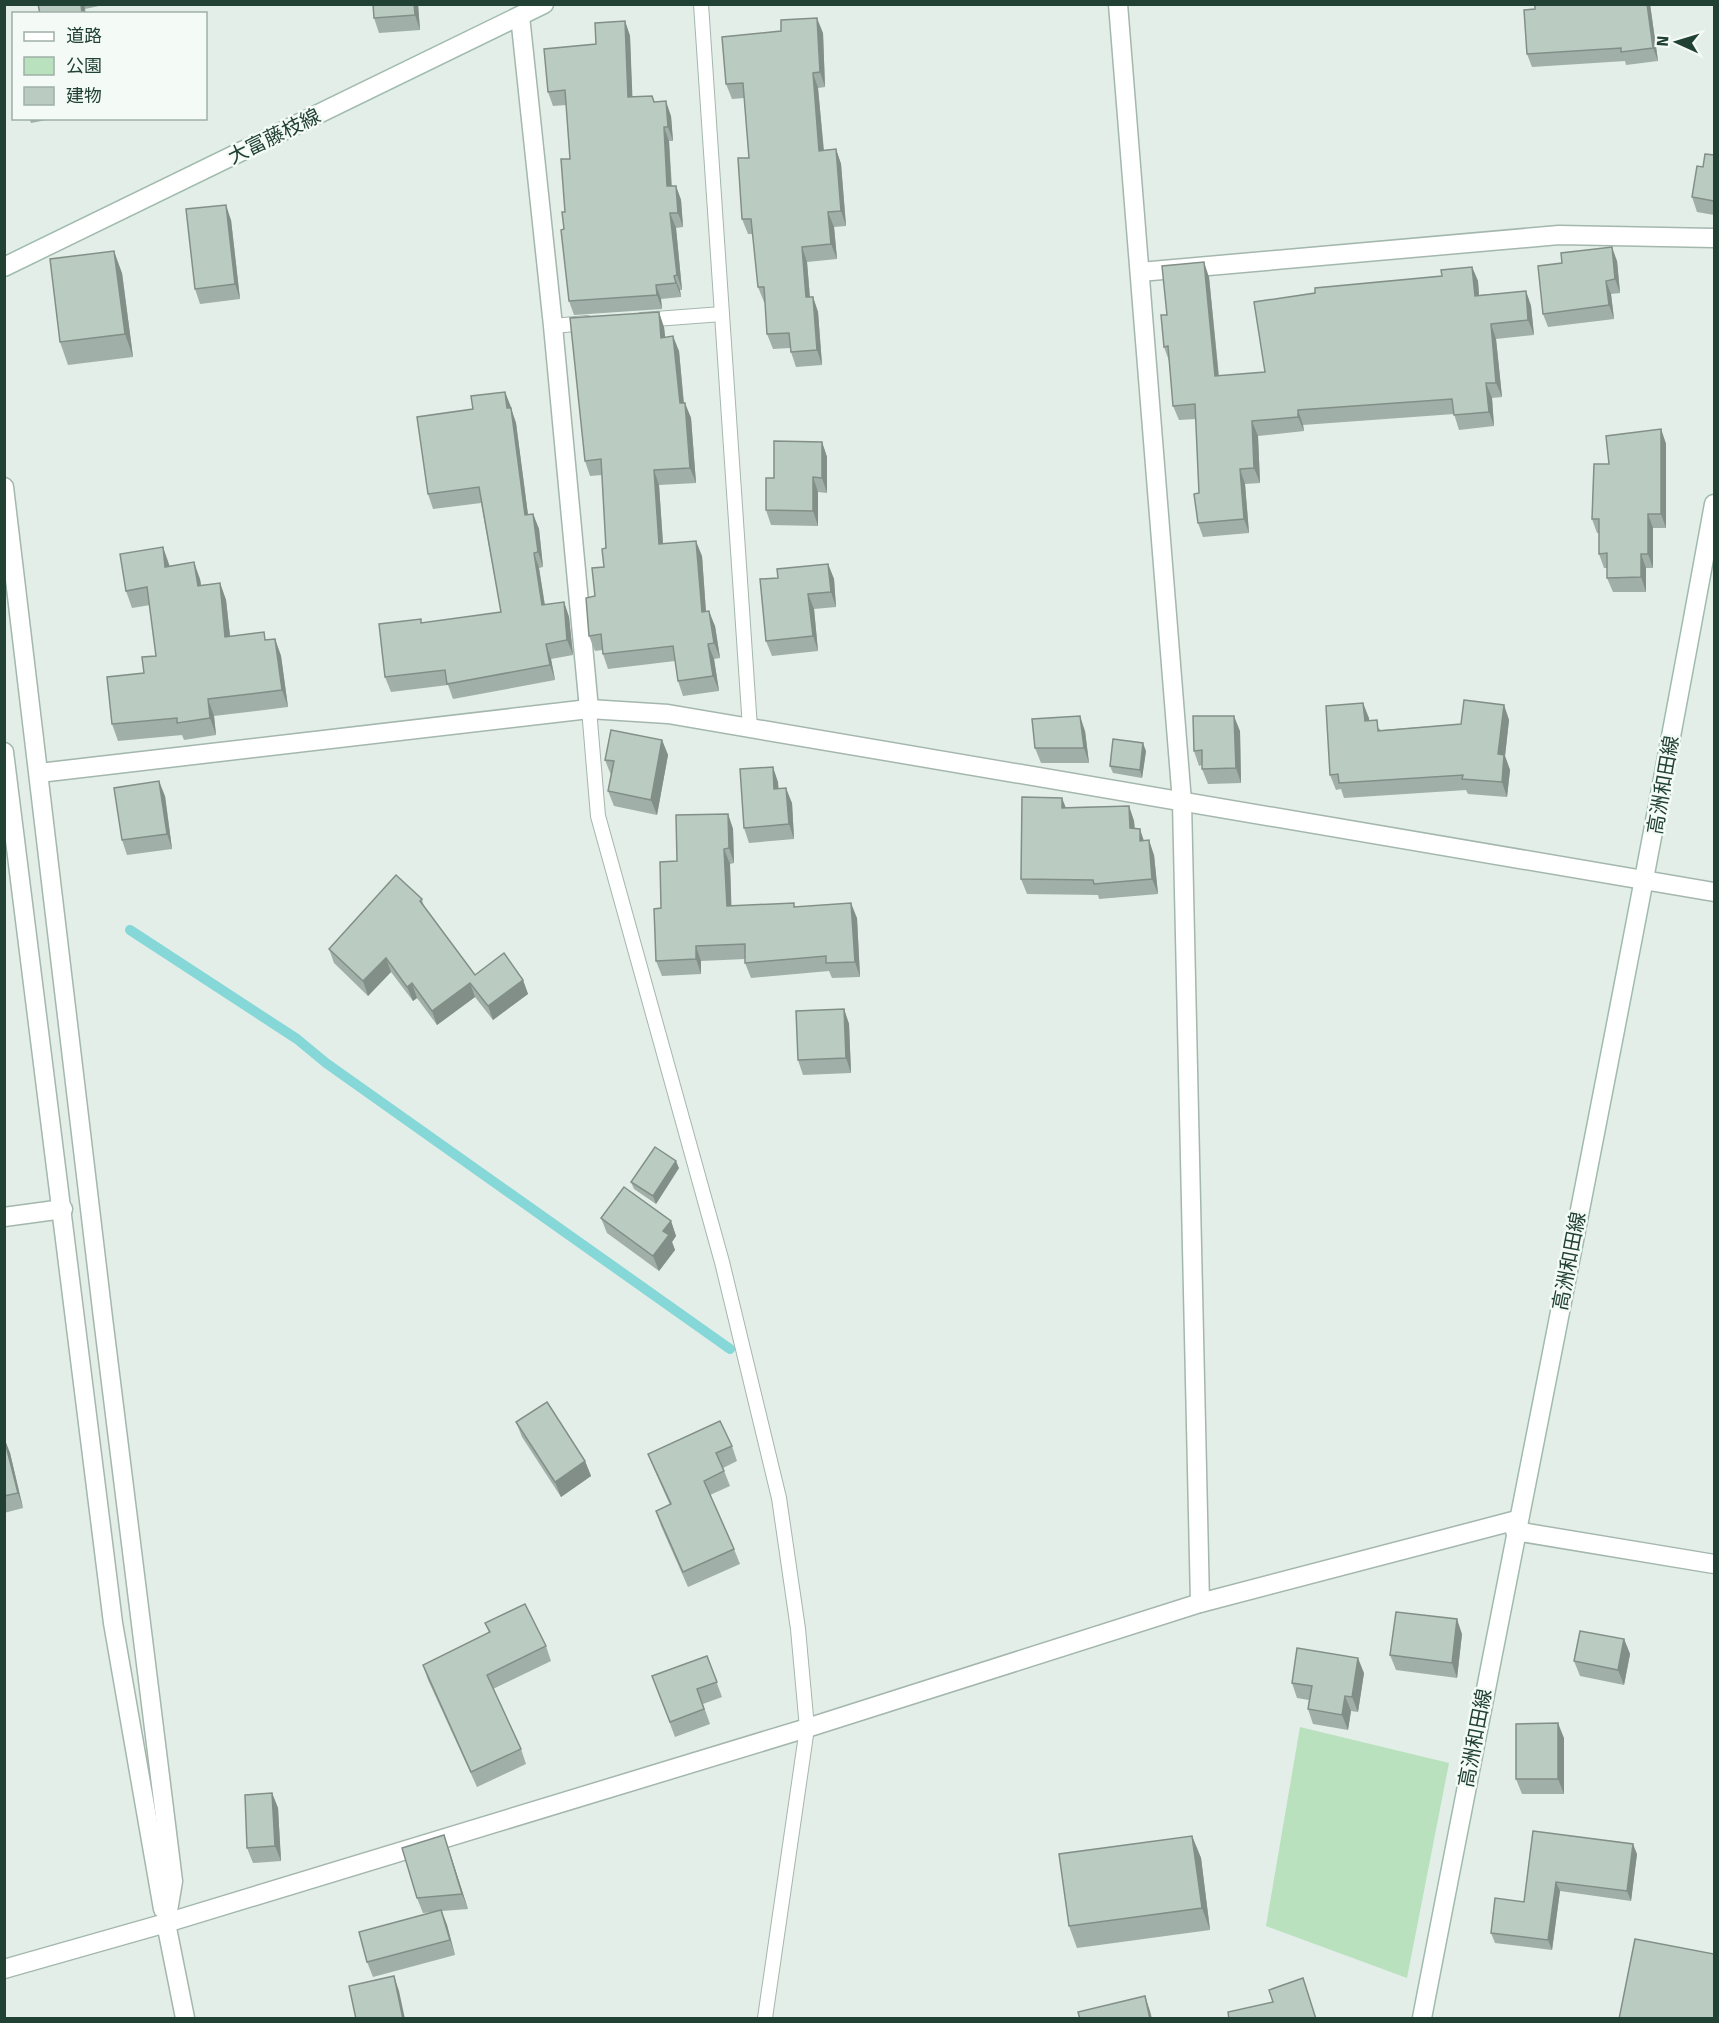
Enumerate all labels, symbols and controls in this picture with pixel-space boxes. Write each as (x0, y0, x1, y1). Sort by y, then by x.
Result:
legend (12, 12, 207, 120)
north arrow (1647, 12, 1707, 72)
text: 道路 (66, 25, 102, 47)
text: N (1653, 35, 1672, 47)
text: 公園 (66, 55, 102, 77)
text: 建物 (66, 85, 102, 107)
street label: 大富藤枝線 (224, 103, 324, 169)
street label: 高洲和田線 (1642, 734, 1684, 836)
street label: 高洲和田線 (1548, 1210, 1590, 1312)
street label: 高洲和田線 (1454, 1687, 1496, 1789)

